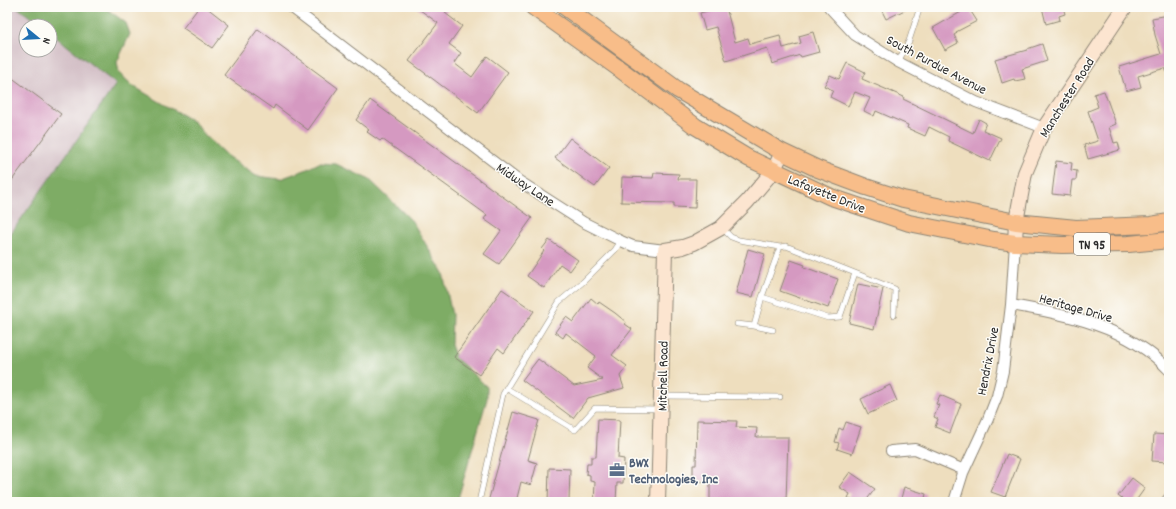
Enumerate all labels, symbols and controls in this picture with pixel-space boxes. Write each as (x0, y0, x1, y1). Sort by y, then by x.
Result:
north arrow (18, 18, 58, 58)
street label: South Purdue Avenue (882, 31, 990, 101)
text: N (37, 35, 54, 46)
street label: Manchester Road (1035, 54, 1100, 142)
street label: Midway Lane (492, 159, 558, 213)
street label: Lafayette Drive (784, 170, 868, 220)
road number: TN 95 (1074, 233, 1110, 255)
street label: Heritage Drive (1037, 289, 1114, 329)
street label: Hendrix Drive (973, 325, 1005, 397)
street label: Mitchell Road (653, 341, 675, 411)
place label: BWX Technologies, Inc (629, 454, 718, 490)
office icon: BWX Technologies, Inc (608, 461, 626, 479)

